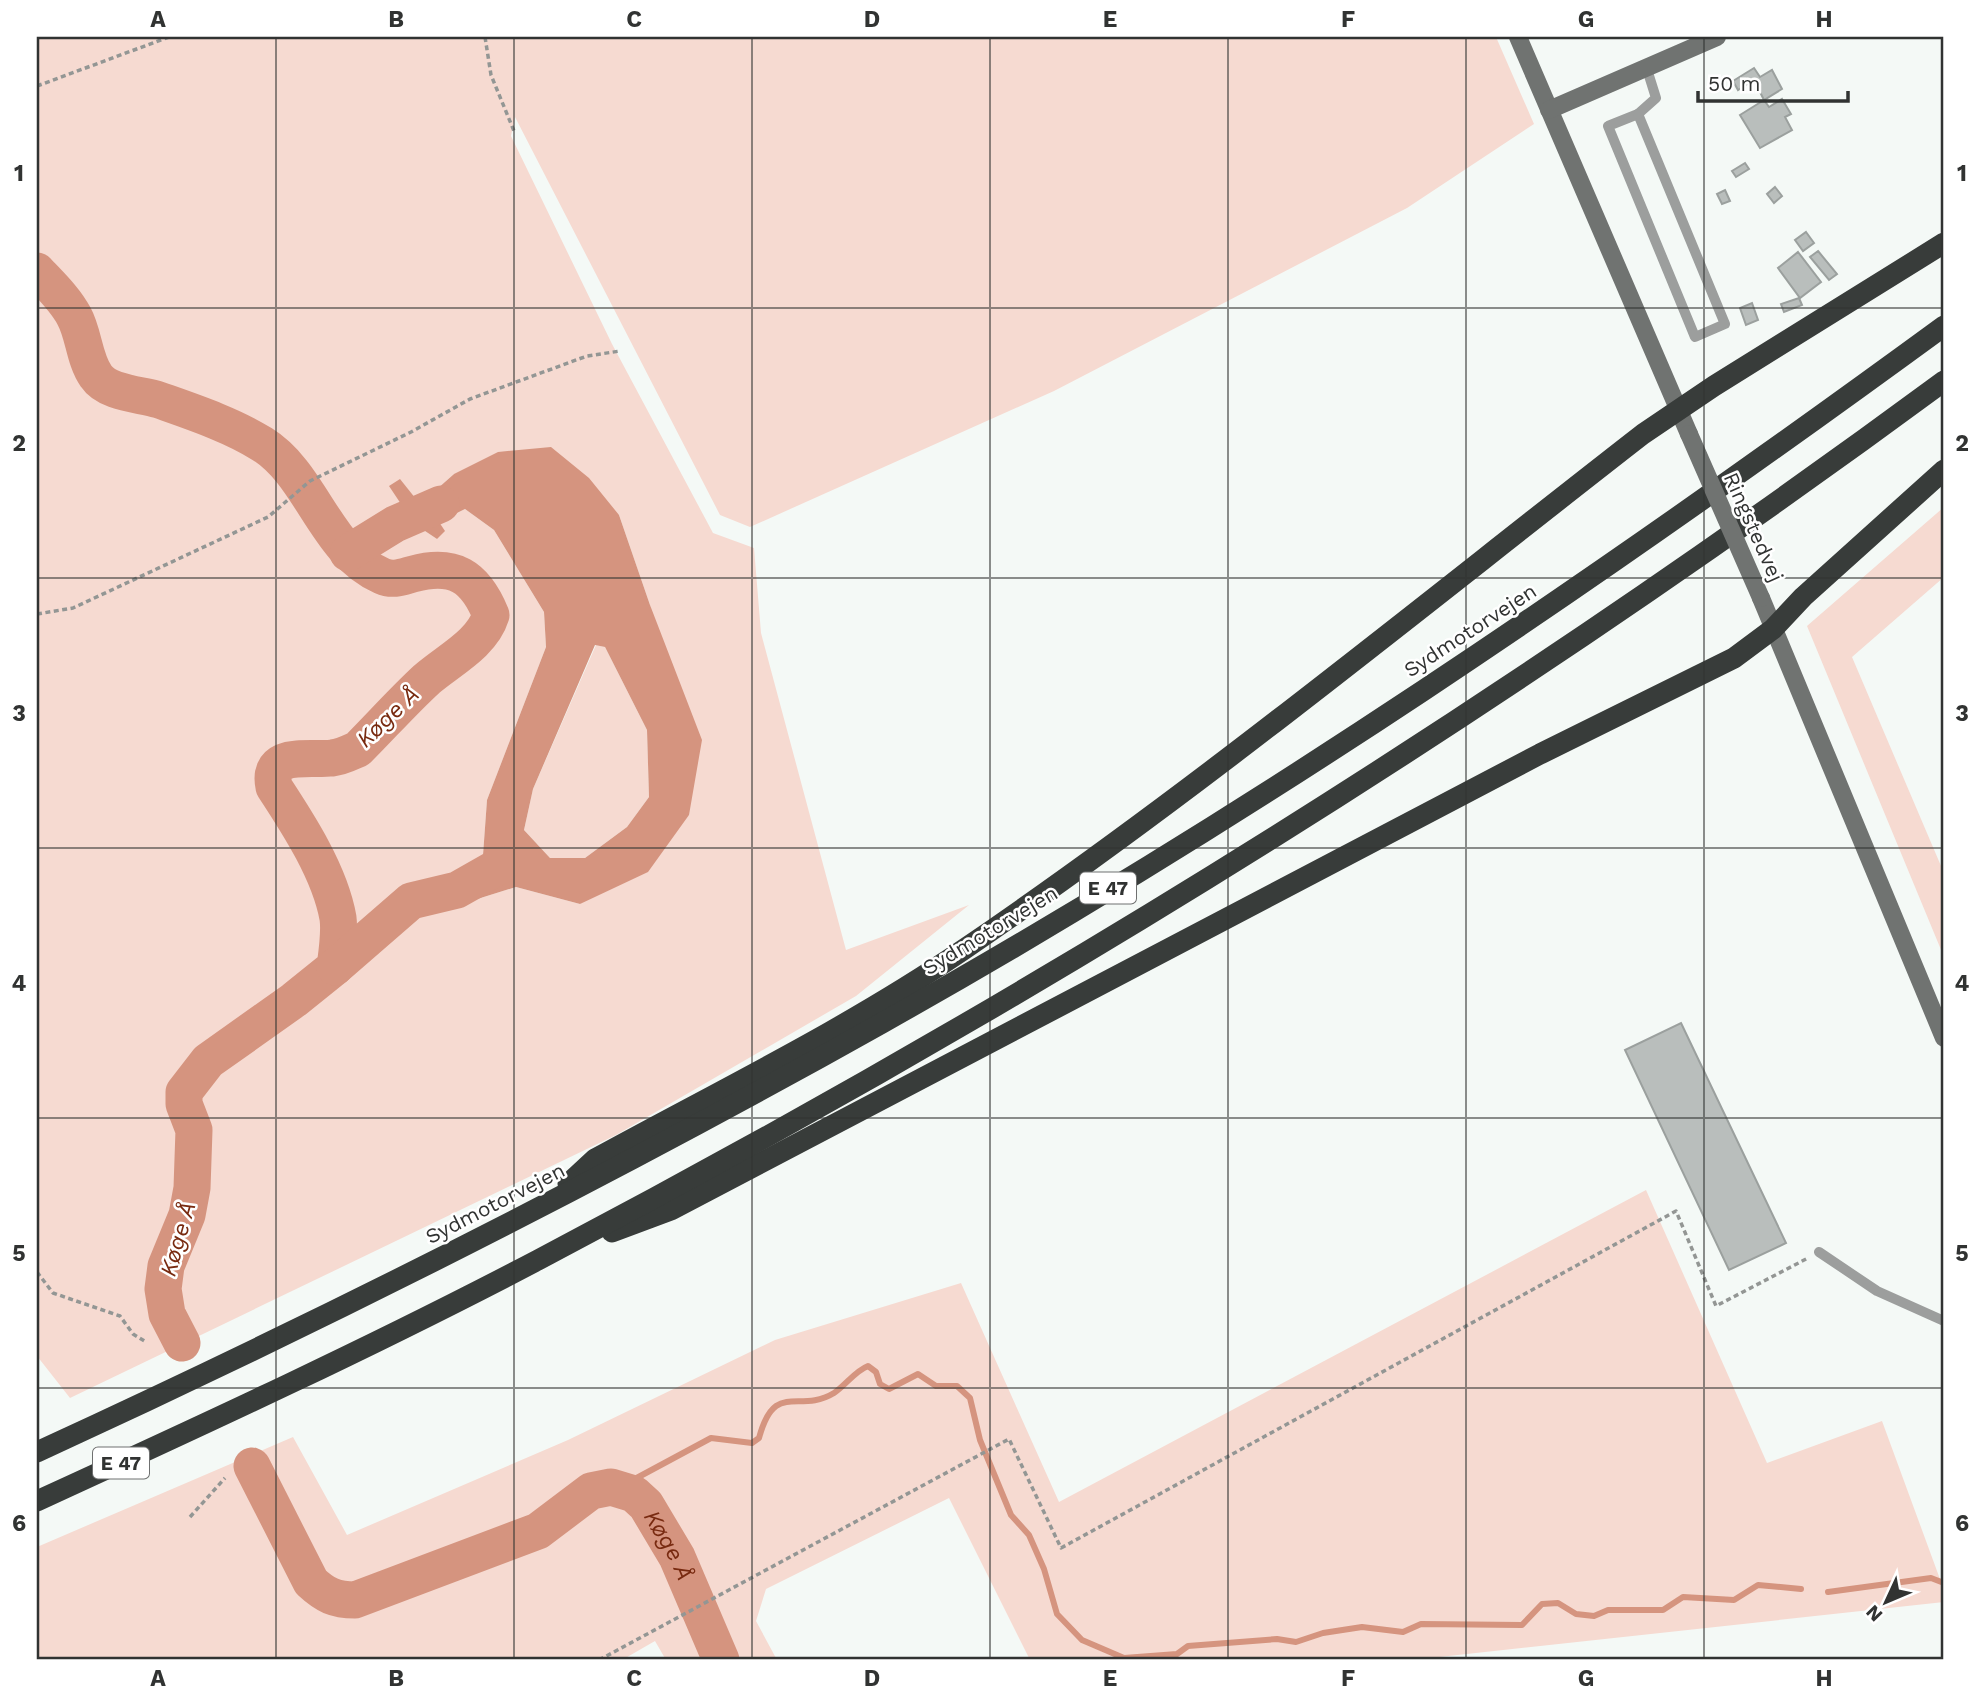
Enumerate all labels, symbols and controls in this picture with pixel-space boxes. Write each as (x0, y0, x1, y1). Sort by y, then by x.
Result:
text: A (150, 6, 166, 33)
text: B (388, 6, 404, 33)
text: C (626, 6, 642, 33)
text: D (864, 6, 880, 33)
text: E (1103, 6, 1117, 33)
text: F (1341, 6, 1355, 33)
text: G (1578, 6, 1594, 33)
text: H (1815, 6, 1833, 33)
scale bar (1698, 60, 1848, 104)
text: 50 m (1708, 71, 1760, 96)
text: 1 (14, 160, 24, 187)
text: 1 (1957, 160, 1967, 187)
text: 2 (12, 430, 26, 457)
text: 2 (1955, 430, 1969, 457)
street label: Ringstedvej (1719, 468, 1789, 586)
street label: Sydmotorvejen (1399, 578, 1541, 682)
water label: Køge Å (351, 681, 425, 753)
text: 3 (12, 700, 26, 727)
text: 3 (1955, 700, 1969, 727)
road number: E 47 (1080, 873, 1136, 904)
street label: Sydmotorvejen (918, 880, 1062, 980)
text: 4 (12, 970, 27, 997)
text: 4 (1955, 970, 1970, 997)
street label: Sydmotorvejen (421, 1157, 569, 1249)
water label: Køge Å (155, 1199, 201, 1279)
text: 5 (12, 1240, 26, 1267)
text: 5 (1955, 1240, 1969, 1267)
road number: E 47 (93, 1448, 149, 1478)
water label: Køge Å (639, 1505, 699, 1584)
text: 6 (12, 1510, 26, 1537)
text: 6 (1955, 1510, 1969, 1537)
north arrow (1852, 1568, 1922, 1638)
text: N (1861, 1600, 1887, 1627)
text: A (150, 1665, 166, 1692)
text: B (388, 1665, 404, 1692)
text: C (626, 1665, 642, 1692)
text: D (864, 1665, 880, 1692)
text: E (1103, 1665, 1117, 1692)
text: F (1341, 1665, 1355, 1692)
text: G (1578, 1665, 1594, 1692)
text: H (1815, 1665, 1833, 1692)

